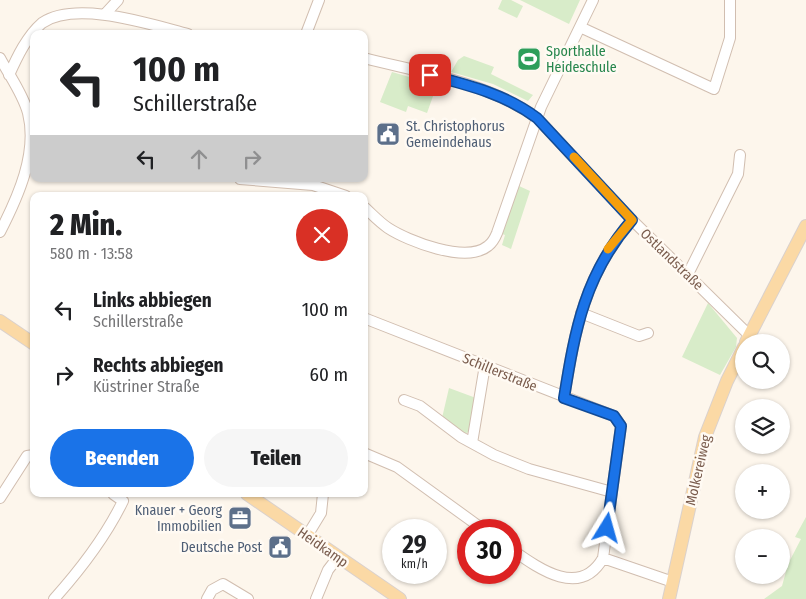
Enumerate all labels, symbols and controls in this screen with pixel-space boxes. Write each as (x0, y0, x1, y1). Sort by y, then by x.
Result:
place label: Sporthalle Heideschule (546, 43, 617, 76)
sports icon: Sporthalle Heideschule (516, 46, 542, 72)
text: 100 m (133, 48, 220, 90)
icon: left (50, 50, 115, 115)
pin (409, 54, 451, 96)
icon: arrive (416, 61, 444, 89)
text: Schillerstraße (133, 90, 257, 117)
place label: St. Christophorus Gemeindehaus (406, 118, 505, 151)
public building icon: St. Christophorus Gemeindehaus (375, 121, 401, 147)
icon: left (132, 145, 160, 173)
icon: ahead (185, 145, 213, 173)
icon: right (238, 145, 266, 173)
text: 2 Min. (50, 207, 122, 243)
button: close (296, 209, 348, 261)
street label: Ostlandstraße (637, 225, 707, 294)
text: 580 m · 13:58 (50, 244, 133, 263)
text: Links abbiegen (93, 289, 212, 312)
icon: left (50, 296, 78, 324)
text: 100 m (302, 298, 348, 321)
text: Schillerstraße (93, 312, 183, 331)
map controls (735, 334, 790, 584)
button: search (735, 334, 790, 389)
street label: Schillerstraße (460, 350, 540, 395)
text: Rechts abbiegen (93, 354, 223, 377)
icon: right (50, 361, 78, 389)
text: 60 m (310, 363, 348, 386)
text: Küstriner Straße (93, 377, 200, 396)
button: layers (735, 399, 790, 454)
button: Beenden (50, 429, 194, 487)
button: Teilen (204, 429, 348, 487)
street label: Molkereiweg (682, 433, 715, 507)
button: + (735, 464, 790, 519)
position arrow (580, 501, 632, 553)
place label: Knauer + Georg Immobilien (135, 502, 222, 535)
office icon: Knauer + Georg Immobilien (227, 505, 253, 531)
speed limit sign: 30 (457, 519, 522, 584)
street label: Heidkamp (294, 524, 351, 571)
button: − (735, 529, 790, 584)
text: 29 (402, 530, 427, 560)
public building icon: Deutsche Post (267, 534, 293, 560)
place label: Deutsche Post (181, 539, 262, 556)
text: km/h (401, 557, 428, 571)

